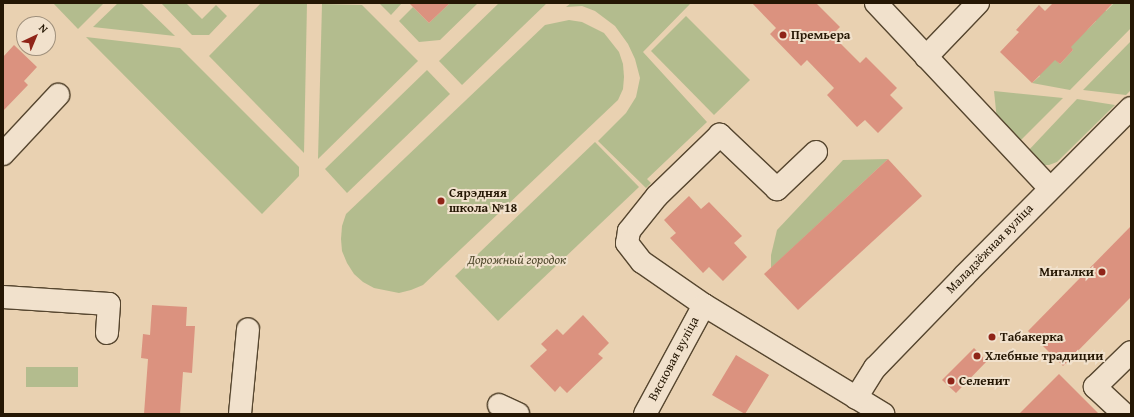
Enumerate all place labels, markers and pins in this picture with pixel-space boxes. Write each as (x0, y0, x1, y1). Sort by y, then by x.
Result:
place label: Премьера (791, 27, 850, 43)
marker: Премьера (778, 30, 788, 40)
place label: Сярэдняя школа №18 (449, 186, 517, 217)
marker: Сярэдняя школа №18 (436, 196, 446, 206)
place label: Мигалки (1039, 264, 1094, 280)
marker: Мигалки (1097, 267, 1107, 277)
place label: Табакерка (1000, 329, 1063, 345)
marker: Табакерка (987, 332, 997, 342)
place label: Хлебные традиции (985, 348, 1103, 364)
marker: Хлебные традиции (972, 351, 982, 361)
place label: Селенит (959, 373, 1010, 389)
marker: Селенит (946, 376, 956, 386)

